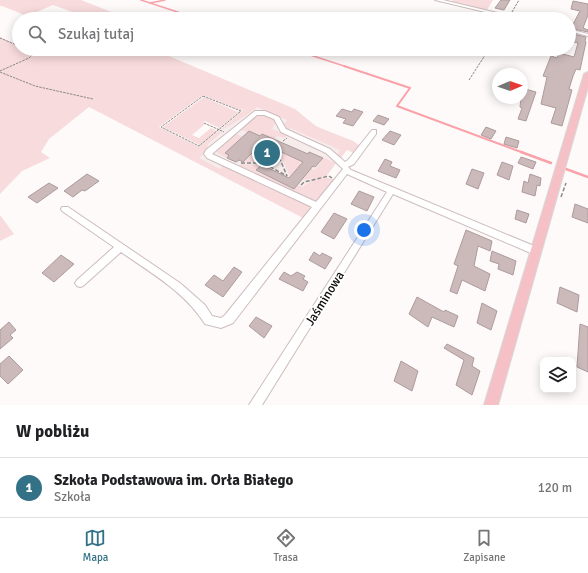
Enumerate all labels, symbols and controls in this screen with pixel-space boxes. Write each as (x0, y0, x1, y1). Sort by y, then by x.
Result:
search box (12, 12, 576, 56)
icon: search (26, 23, 48, 45)
text: Szukaj tutaj (58, 25, 134, 43)
north arrow (492, 68, 528, 104)
pin: 1 (254, 138, 280, 168)
your location (354, 220, 374, 240)
street label: Jaśminowa (302, 268, 348, 329)
map controls (540, 357, 576, 393)
button: layers (540, 357, 576, 393)
text: W pobliżu (16, 421, 89, 442)
text: Szkoła Podstawowa im. Orła Białego (54, 471, 293, 489)
text: 1 (25, 480, 33, 496)
text: 120 m (538, 480, 572, 496)
text: Szkoła (54, 489, 91, 505)
tab: Mapa (83, 527, 108, 564)
tab: Trasa (273, 527, 298, 564)
tab: Zapisane (463, 527, 506, 564)

